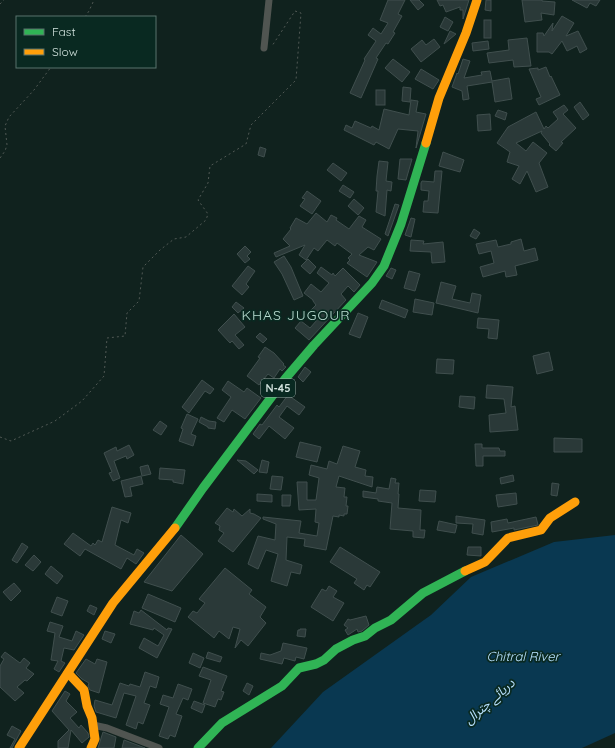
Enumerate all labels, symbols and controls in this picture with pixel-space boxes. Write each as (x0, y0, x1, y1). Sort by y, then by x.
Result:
legend (16, 16, 156, 68)
text: Fast (52, 24, 76, 39)
text: Slow (52, 44, 78, 59)
district label: KHAS JUGOUR (241, 306, 351, 324)
road number: N-45 (261, 379, 295, 397)
water label: Chitral River (487, 648, 561, 664)
water label: دریائے چترال (460, 674, 519, 728)

